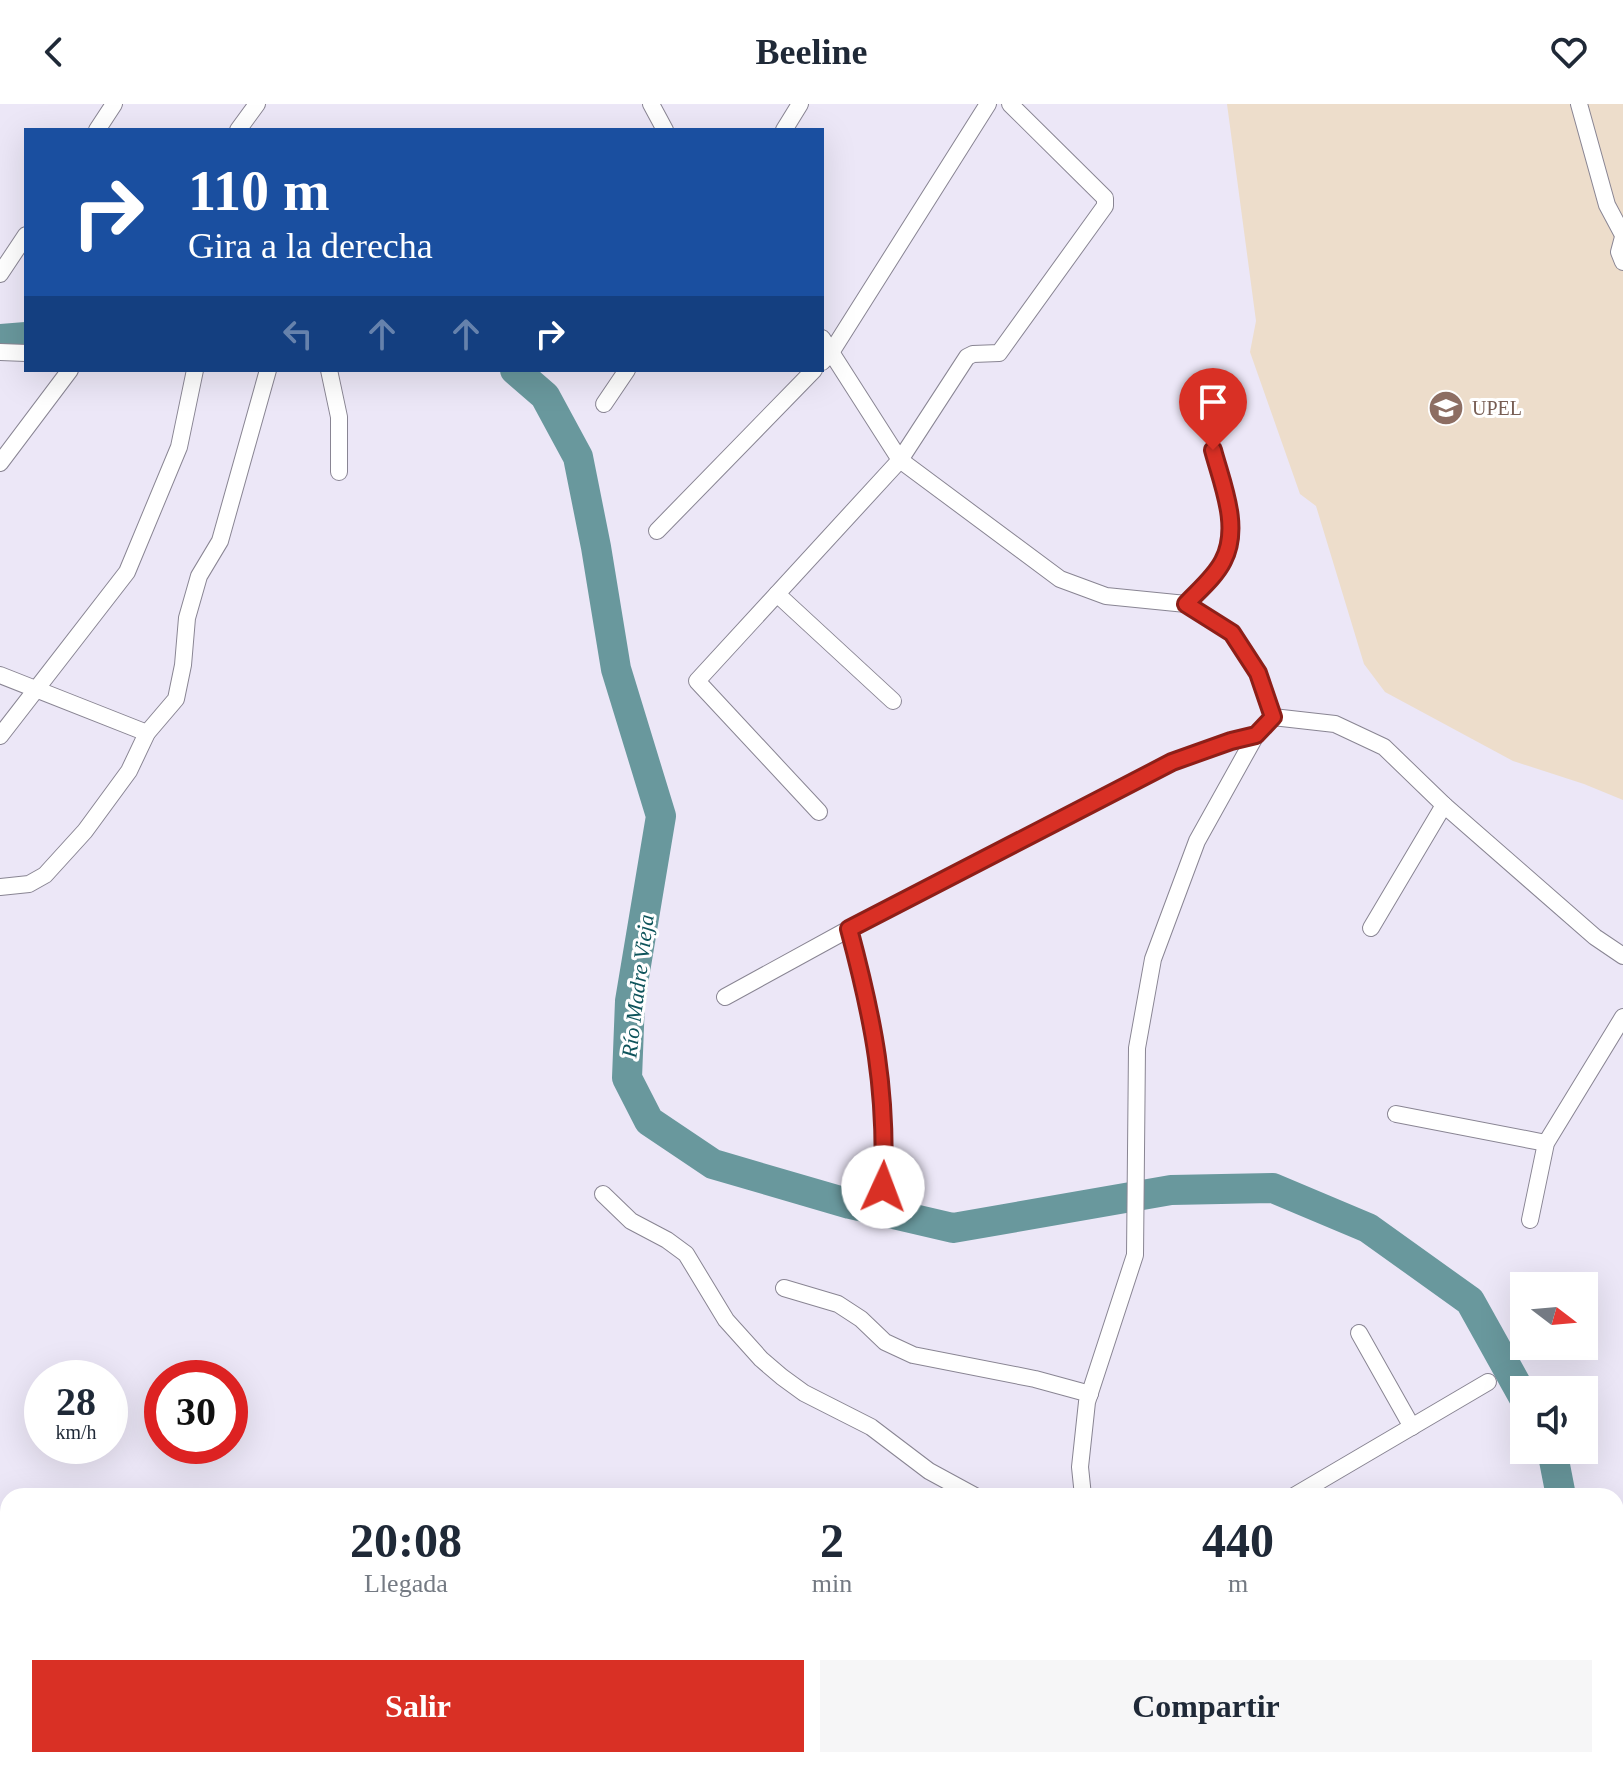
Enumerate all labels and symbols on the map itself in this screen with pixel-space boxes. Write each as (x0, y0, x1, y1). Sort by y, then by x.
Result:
pin (1179, 368, 1247, 450)
school or university icon: UPEL (1427, 389, 1465, 427)
place label: UPEL (1472, 397, 1522, 419)
water label: Río Madre Vieja (616, 913, 659, 1060)
position arrow (841, 1145, 925, 1229)
north arrow (1510, 1272, 1598, 1360)
speed limit sign: 30 (144, 1360, 248, 1464)

